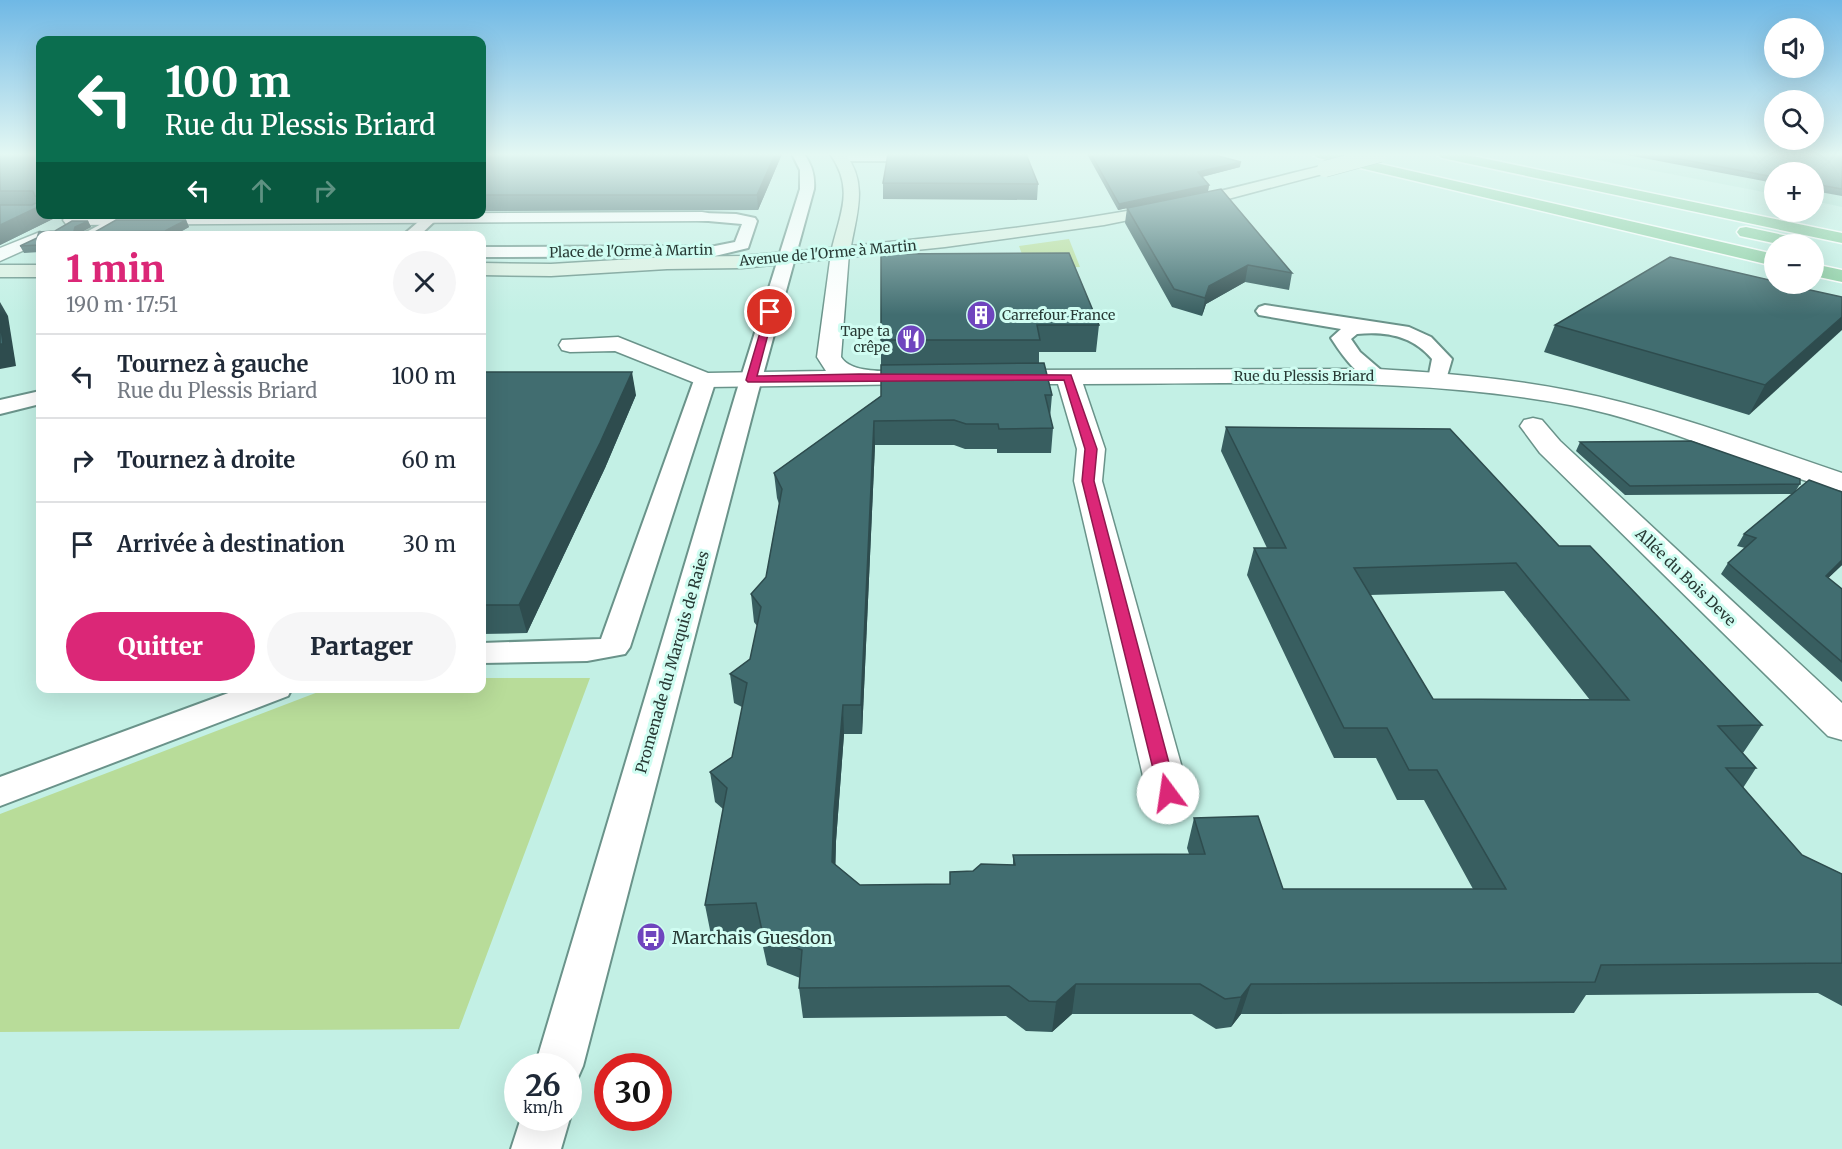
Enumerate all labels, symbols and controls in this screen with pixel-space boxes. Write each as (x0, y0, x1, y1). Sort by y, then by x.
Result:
map controls (1764, 18, 1824, 294)
button: sound (1764, 18, 1824, 78)
text: 100 m (165, 56, 291, 108)
icon: left (66, 60, 144, 138)
button: search (1764, 90, 1824, 150)
text: Rue du Plessis Briard (165, 108, 436, 142)
button: + (1764, 162, 1824, 222)
icon: left (182, 174, 215, 207)
icon: ahead (245, 174, 278, 207)
icon: right (308, 174, 341, 207)
button: − (1764, 234, 1824, 294)
street label: Avenue de l'Orme à Martin (738, 236, 917, 270)
street label: Place de l'Orme à Martin (549, 241, 713, 261)
text: 1 min (66, 247, 165, 292)
button: close (393, 251, 456, 314)
pin (744, 286, 795, 337)
text: 190 m · 17:51 (66, 292, 178, 317)
icon: arrive (753, 295, 786, 328)
building icon: Carrefour France (965, 299, 997, 331)
place label: Carrefour France (1002, 306, 1115, 324)
place label: Tape ta crêpe (840, 322, 890, 356)
restaurant icon: Tape ta crêpe (895, 323, 927, 355)
text: Tournez à gauche (117, 350, 308, 378)
icon: left (66, 360, 99, 393)
text: 100 m (391, 362, 456, 390)
street label: Rue du Plessis Briard (1234, 367, 1375, 385)
text: Rue du Plessis Briard (117, 378, 317, 403)
icon: right (66, 444, 99, 477)
text: Tournez à droite (117, 446, 295, 474)
text: 60 m (402, 446, 456, 474)
street label: Allée du Bois Deve (1631, 524, 1740, 630)
icon: arrive (66, 528, 99, 561)
text: Arrivée à destination (117, 530, 345, 558)
text: 30 m (402, 530, 456, 558)
street label: Promenade du Marquis de Raies (631, 549, 713, 775)
button: Quitter (66, 612, 255, 681)
button: Partager (267, 612, 456, 681)
position arrow (1136, 761, 1200, 825)
bus stop icon: Marchais Guesdon (635, 921, 667, 953)
place label: Marchais Guesdon (672, 926, 833, 949)
speed limit sign: 30 (594, 1053, 672, 1131)
text: 26 (525, 1066, 561, 1104)
text: km/h (523, 1098, 563, 1117)

